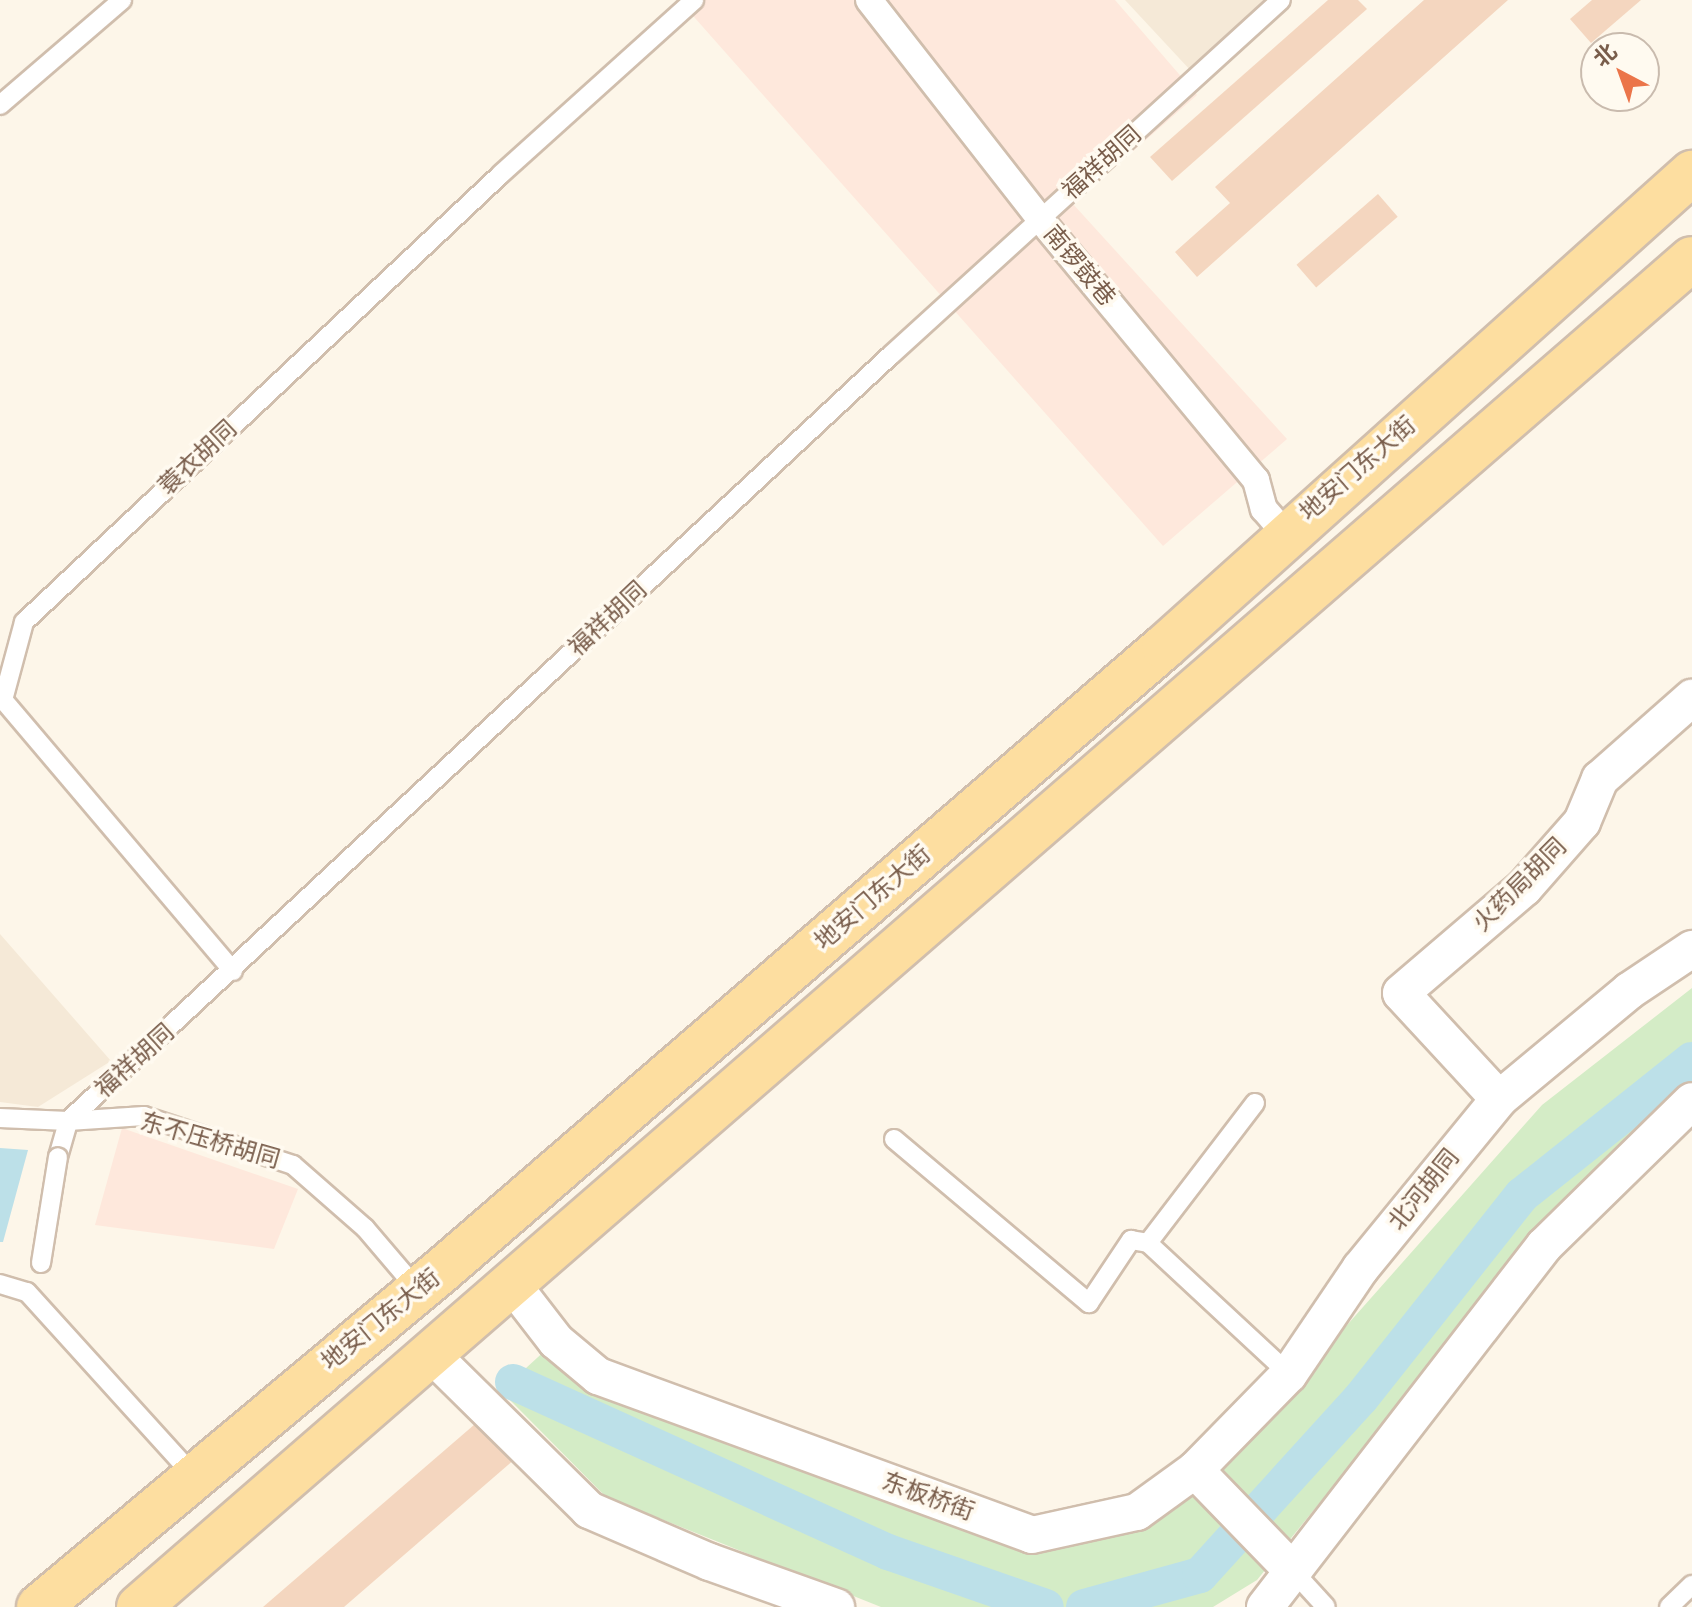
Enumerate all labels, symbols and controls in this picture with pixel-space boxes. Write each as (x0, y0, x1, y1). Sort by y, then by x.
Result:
north arrow (1580, 32, 1660, 112)
text: 北 (1589, 38, 1622, 72)
street label: 福祥胡同 (1057, 120, 1147, 206)
street label: 南锣鼓巷 (1037, 220, 1121, 312)
street label: 地安门东大街 (1294, 411, 1422, 527)
street label: 蓑衣胡同 (153, 415, 243, 501)
street label: 福祥胡同 (563, 576, 653, 662)
street label: 火药局胡同 (1467, 832, 1573, 938)
street label: 地安门东大街 (809, 840, 937, 956)
street label: 福祥胡同 (90, 1018, 180, 1104)
street label: 东不压桥胡同 (137, 1107, 283, 1175)
street label: 北河胡同 (1383, 1144, 1465, 1236)
street label: 地安门东大街 (316, 1263, 446, 1377)
street label: 东板桥街 (878, 1467, 978, 1527)

